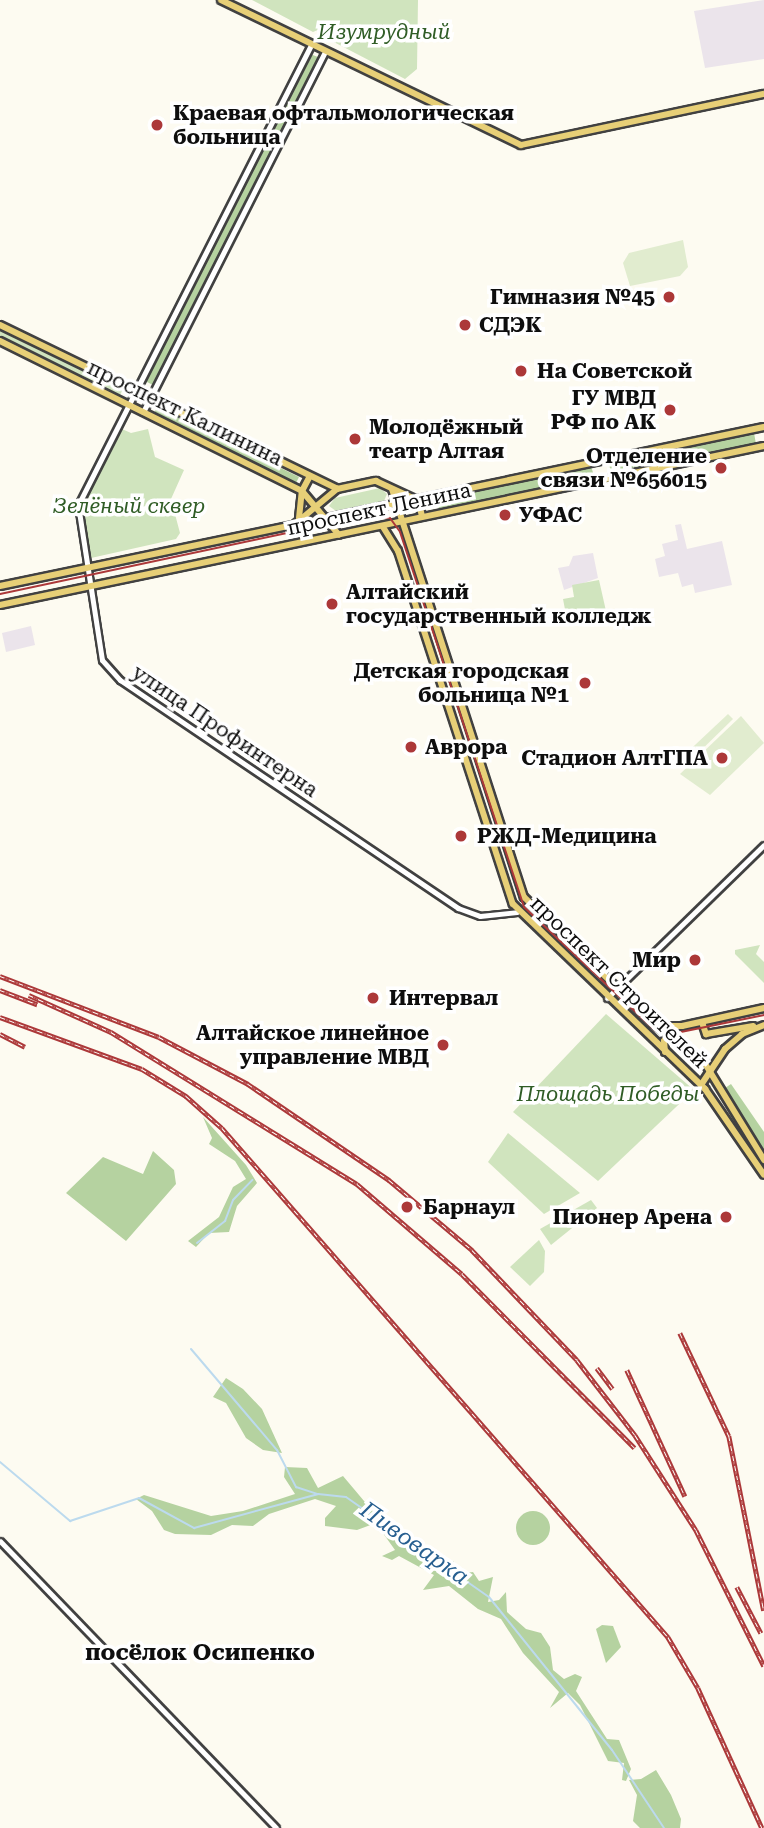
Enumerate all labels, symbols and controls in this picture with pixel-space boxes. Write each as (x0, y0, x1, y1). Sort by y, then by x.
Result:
park label: Изумрудный (318, 19, 450, 45)
place label: Краевая офтальмологическая больница (173, 100, 514, 150)
marker: Краевая офтальмологическая больница (147, 115, 167, 135)
place label: Гимназия №45 (490, 284, 655, 310)
marker: Гимназия №45 (661, 289, 677, 305)
place label: СДЭК (479, 312, 542, 338)
marker: СДЭК (457, 317, 473, 333)
street label: проспект Калинина (83, 355, 287, 471)
place label: На Советской (537, 358, 692, 384)
marker: На Советской (511, 361, 531, 381)
place label: ГУ МВД РФ по АК (551, 385, 656, 435)
marker: ГУ МВД РФ по АК (662, 402, 678, 418)
place label: Молодёжный театр Алтая (369, 414, 523, 464)
marker: Молодёжный театр Алтая (347, 431, 363, 447)
place label: Отделение связи №656015 (541, 443, 707, 493)
marker: Отделение связи №656015 (713, 460, 729, 476)
street label: проспект Ленина (285, 477, 473, 541)
park label: Зелёный сквер (53, 493, 205, 519)
place label: УФАС (519, 502, 582, 528)
marker: УФАС (497, 507, 513, 523)
place label: Алтайский государственный колледж (346, 579, 652, 629)
marker: Алтайский государственный колледж (324, 596, 340, 612)
place label: Детская городская больница №1 (354, 658, 569, 708)
street label: улица Профинтерна (127, 659, 323, 803)
marker: Детская городская больница №1 (575, 673, 595, 693)
place label: Аврора (425, 734, 507, 760)
marker: Аврора (403, 739, 419, 755)
place label: Стадион АлтГПА (521, 745, 708, 771)
marker: Стадион АлтГПА (714, 750, 730, 766)
place label: РЖД-Медицина (477, 823, 657, 849)
marker: РЖД-Медицина (451, 826, 471, 846)
street label: проспект Строителей (525, 891, 713, 1073)
place label: Мир (632, 947, 681, 973)
marker: Мир (687, 952, 703, 968)
place label: Интервал (389, 985, 498, 1011)
marker: Интервал (363, 988, 383, 1008)
place label: Алтайское линейное управление МВД (196, 1020, 429, 1070)
marker: Алтайское линейное управление МВД (435, 1037, 451, 1053)
park label: Площадь Победы (517, 1081, 699, 1107)
place label: Барнаул (423, 1194, 515, 1220)
marker: Барнаул (397, 1197, 417, 1217)
place label: Пионер Арена (553, 1204, 712, 1230)
marker: Пионер Арена (718, 1209, 734, 1225)
water label: Пивоварка (354, 1496, 474, 1592)
district label: посёлок Осипенко (85, 1639, 315, 1667)

